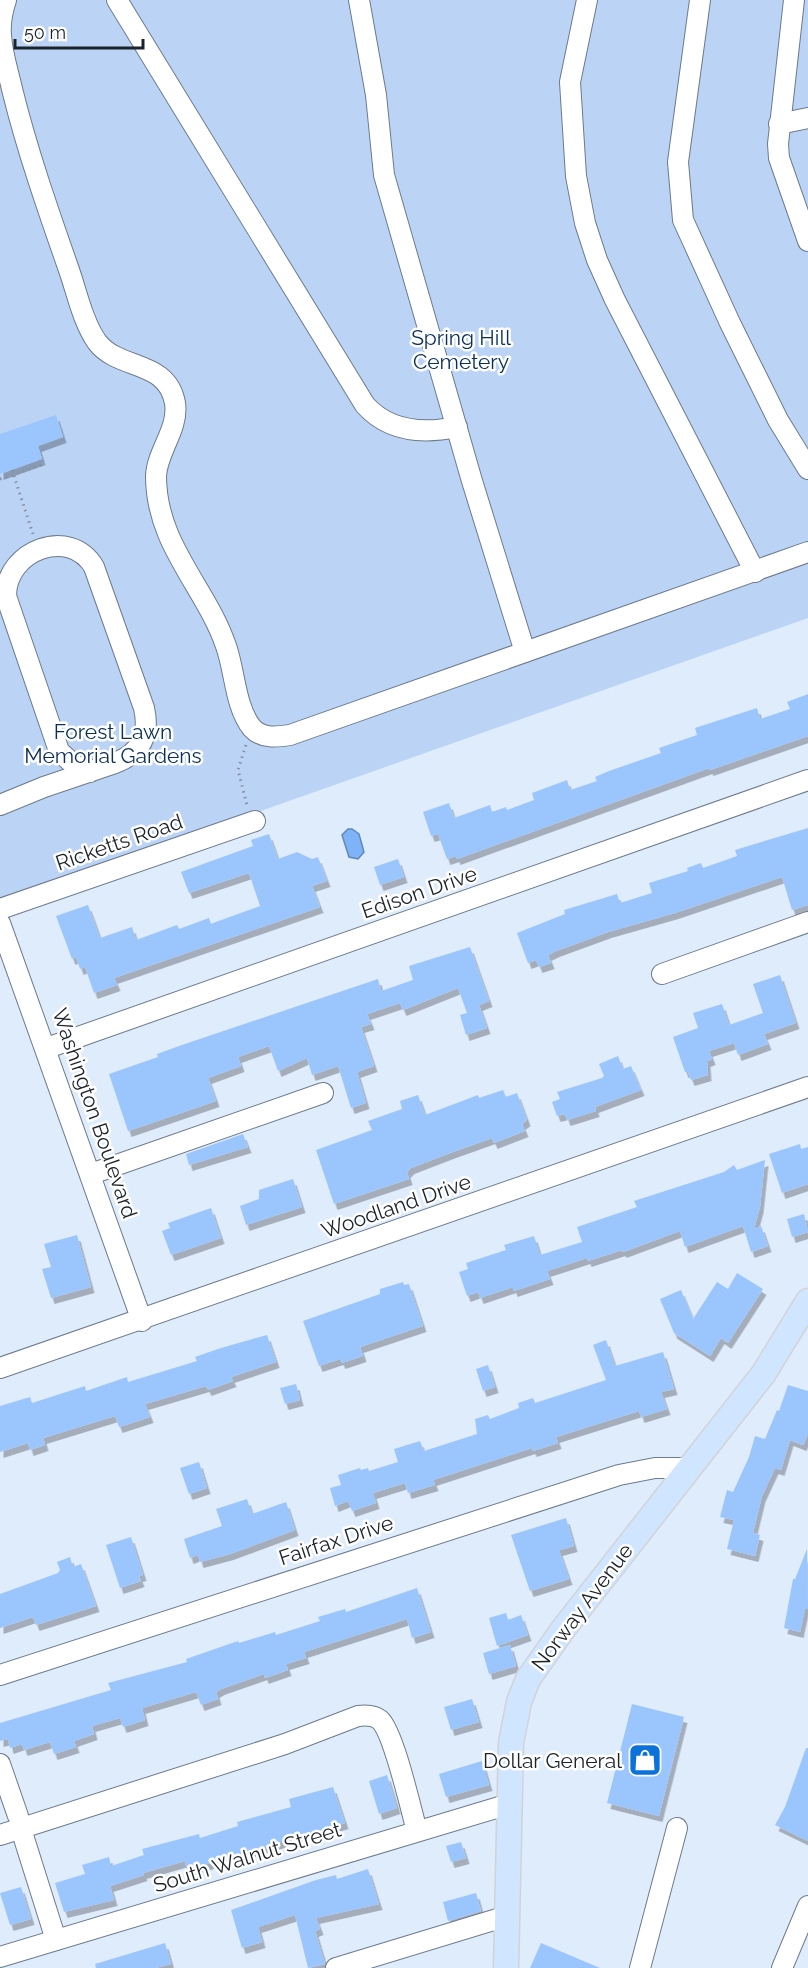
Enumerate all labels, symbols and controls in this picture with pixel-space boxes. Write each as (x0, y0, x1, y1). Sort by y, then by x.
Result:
scale bar (15, 12, 142, 50)
text: 50 m (24, 22, 66, 43)
park label: Spring Hill Cemetery (411, 325, 511, 374)
park label: Forest Lawn Memorial Gardens (24, 719, 202, 768)
street label: Ricketts Road (52, 809, 186, 875)
street label: Edison Drive (358, 861, 480, 923)
street label: Washington Boulevard (47, 1005, 143, 1221)
street label: Woodland Drive (318, 1169, 474, 1243)
street label: Fairfax Drive (276, 1510, 396, 1570)
street label: Norway Avenue (526, 1538, 638, 1676)
shop icon: Dollar General (627, 1742, 663, 1778)
place label: Dollar General (483, 1748, 622, 1773)
street label: South Walnut Street (150, 1817, 344, 1897)

